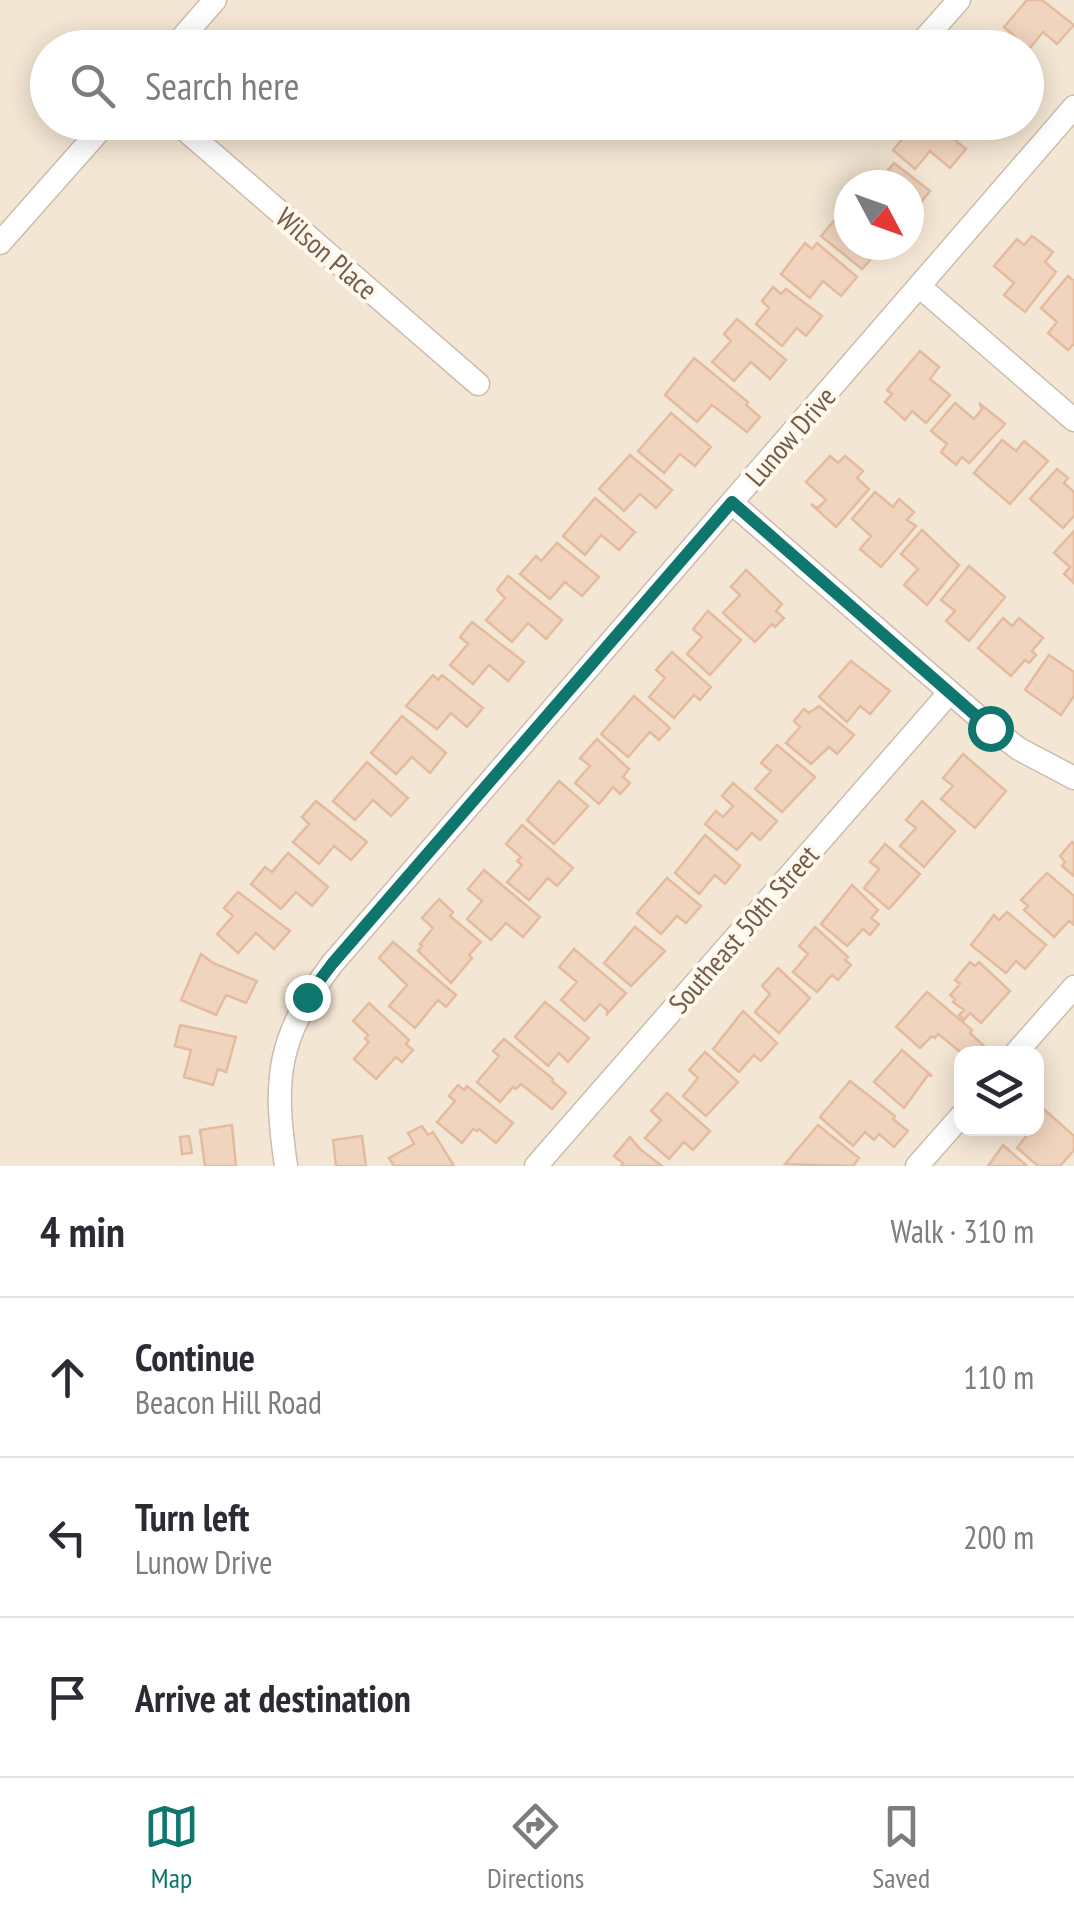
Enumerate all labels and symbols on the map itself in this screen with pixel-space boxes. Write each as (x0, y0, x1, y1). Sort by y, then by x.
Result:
north arrow (834, 170, 924, 260)
street label: Wilson Place (269, 199, 385, 307)
street label: Lunow Drive (737, 378, 843, 494)
route start (968, 706, 1014, 752)
street label: Southeast 50th Street (660, 837, 826, 1021)
route end (285, 975, 331, 1021)

